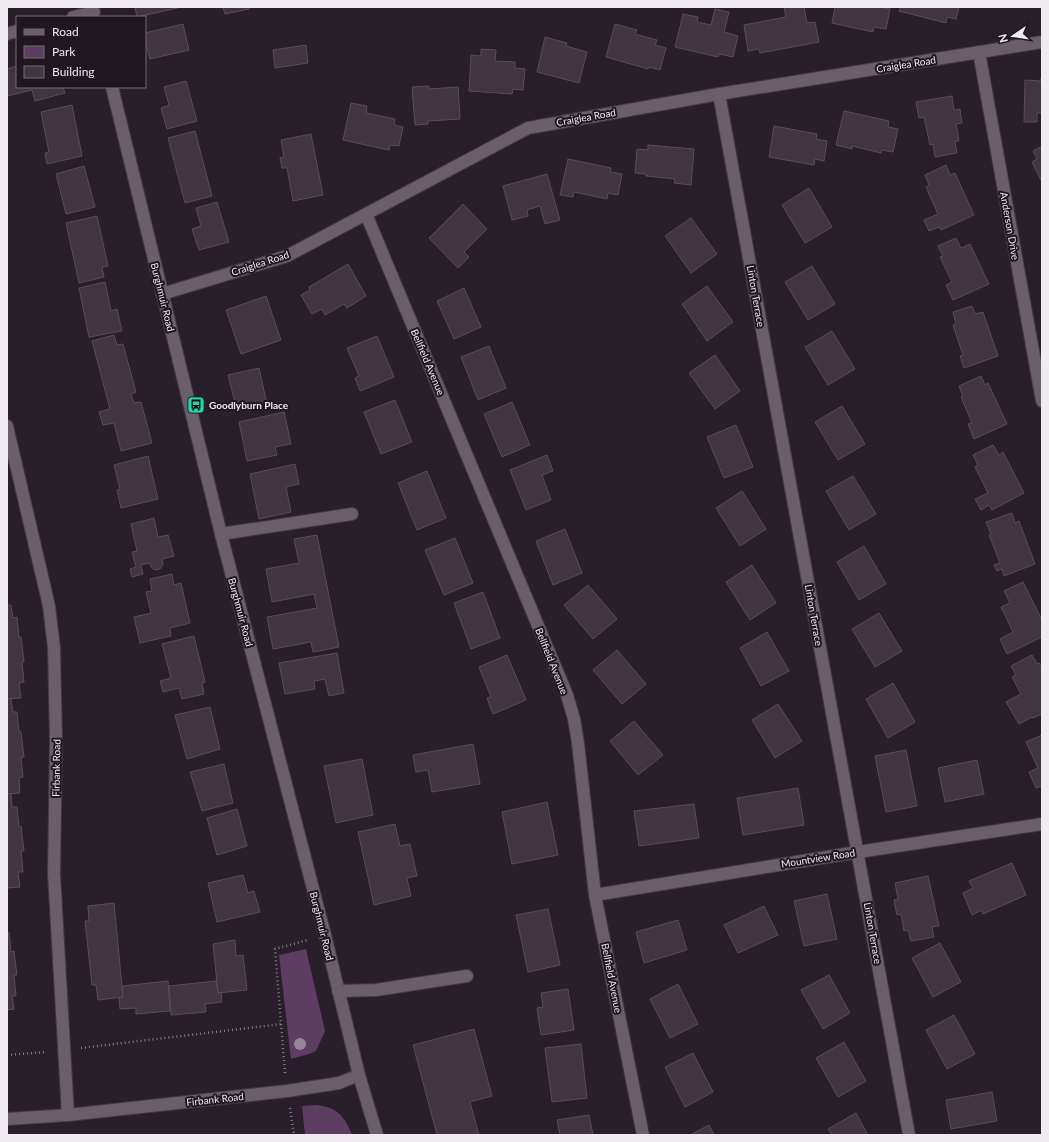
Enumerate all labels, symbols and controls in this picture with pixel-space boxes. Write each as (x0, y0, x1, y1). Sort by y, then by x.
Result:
legend (16, 16, 146, 88)
north arrow (993, 16, 1033, 56)
text: Road (52, 24, 79, 39)
text: N (995, 33, 1010, 44)
text: Park (52, 44, 76, 59)
street label: Craiglea Road (875, 53, 937, 75)
text: Building (52, 64, 95, 79)
street label: Craiglea Road (555, 106, 617, 128)
street label: Anderson Drive (998, 191, 1022, 261)
street label: Craiglea Road (230, 248, 290, 278)
street label: Burghmuir Road (149, 261, 177, 333)
street label: Linton Terrace (745, 264, 767, 328)
street label: Bellfield Avenue (409, 327, 447, 397)
bus stop icon: Goodlyburn Place (186, 395, 206, 415)
place label: Goodlyburn Place (209, 399, 289, 411)
street label: Burghmuir Road (226, 576, 256, 648)
street label: Linton Terrace (803, 583, 825, 647)
street label: Bellfield Avenue (533, 626, 571, 696)
street label: Firbank Road (49, 739, 63, 797)
street label: Mountview Road (780, 846, 856, 870)
street label: Burghmuir Road (308, 890, 336, 962)
street label: Linton Terrace (862, 901, 884, 965)
street label: Bellfield Avenue (599, 942, 625, 1014)
street label: Firbank Road (186, 1090, 244, 1108)

